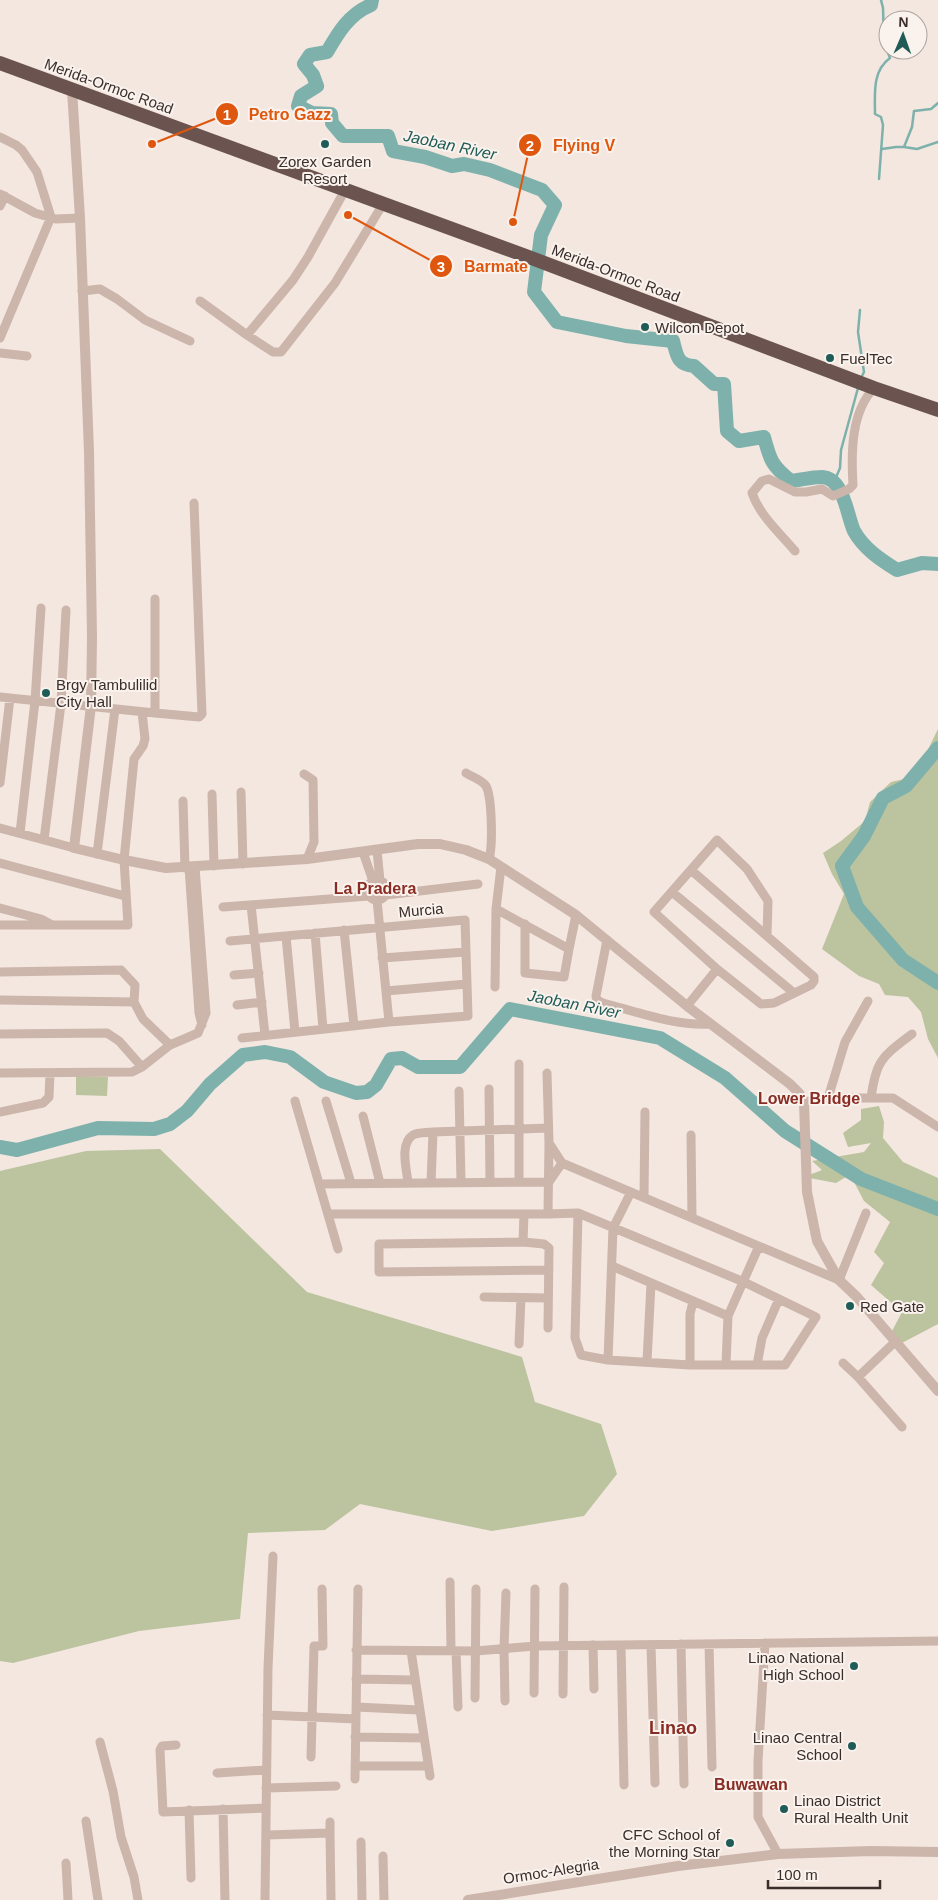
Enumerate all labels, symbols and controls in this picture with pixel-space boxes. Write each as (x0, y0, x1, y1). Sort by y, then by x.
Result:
north arrow (878, 10, 928, 60)
text: N (898, 14, 909, 30)
street label: Merida-Ormoc Road (42, 55, 176, 117)
callout: Petro Gazz (214, 99, 342, 130)
text: 1 (223, 106, 231, 123)
text: Petro Gazz (249, 106, 331, 123)
water label: Jaoban River (401, 127, 499, 163)
callout: Flying V (518, 130, 625, 161)
text: 2 (526, 137, 534, 154)
text: Flying V (553, 137, 615, 154)
marker: Zorex Garden Resort (319, 138, 331, 150)
place label: Zorex Garden Resort (279, 153, 371, 187)
street label: Merida-Ormoc Road (550, 241, 682, 305)
callout: Barmate (429, 251, 538, 282)
text: 3 (437, 258, 445, 275)
text: Barmate (464, 258, 528, 275)
place label: Wilcon Depot (655, 319, 745, 336)
marker: Wilcon Depot (639, 321, 651, 333)
place label: FuelTec (840, 350, 893, 367)
marker: FuelTec (824, 352, 836, 364)
place label: Brgy Tambulilid City Hall (56, 676, 157, 710)
marker: Brgy Tambulilid City Hall (40, 687, 52, 699)
district label: La Pradera (334, 880, 416, 897)
street label: Murcia (398, 900, 445, 920)
water label: Jaoban River (525, 986, 623, 1021)
district label: Lower Bridge (758, 1090, 860, 1107)
place label: Red Gate (860, 1298, 924, 1315)
marker: Red Gate (844, 1300, 856, 1312)
place label: Linao National High School (748, 1649, 844, 1683)
marker: Linao National High School (848, 1660, 860, 1672)
district label: Linao (649, 1718, 697, 1738)
place label: Linao Central School (753, 1729, 842, 1763)
marker: Linao Central School (846, 1740, 858, 1752)
district label: Buwawan (714, 1776, 788, 1793)
place label: Linao District Rural Health Unit (794, 1792, 909, 1826)
marker: Linao District Rural Health Unit (778, 1803, 790, 1815)
place label: CFC School of the Morning Star (609, 1826, 721, 1860)
marker: CFC School of the Morning Star (724, 1837, 736, 1849)
street label: Ormoc-Alegria (502, 1855, 601, 1887)
scale bar (768, 1858, 880, 1890)
text: 100 m (776, 1866, 818, 1883)

